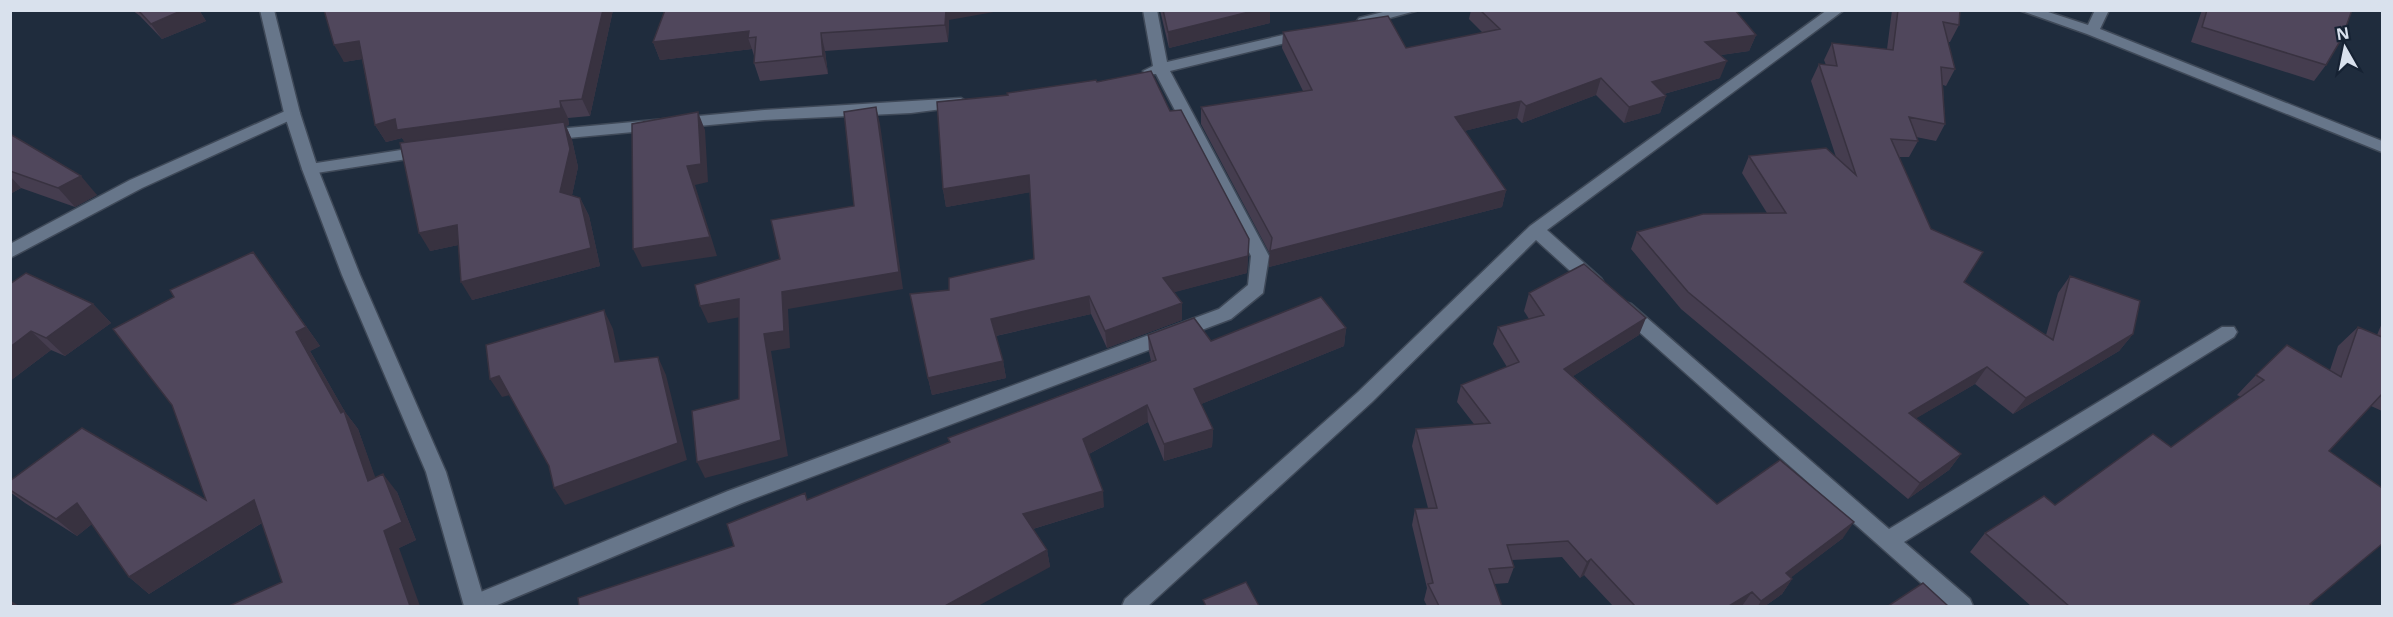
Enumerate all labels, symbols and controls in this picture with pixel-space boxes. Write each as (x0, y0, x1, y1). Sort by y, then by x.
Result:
north arrow (2315, 18, 2375, 78)
text: N (2335, 21, 2351, 45)

